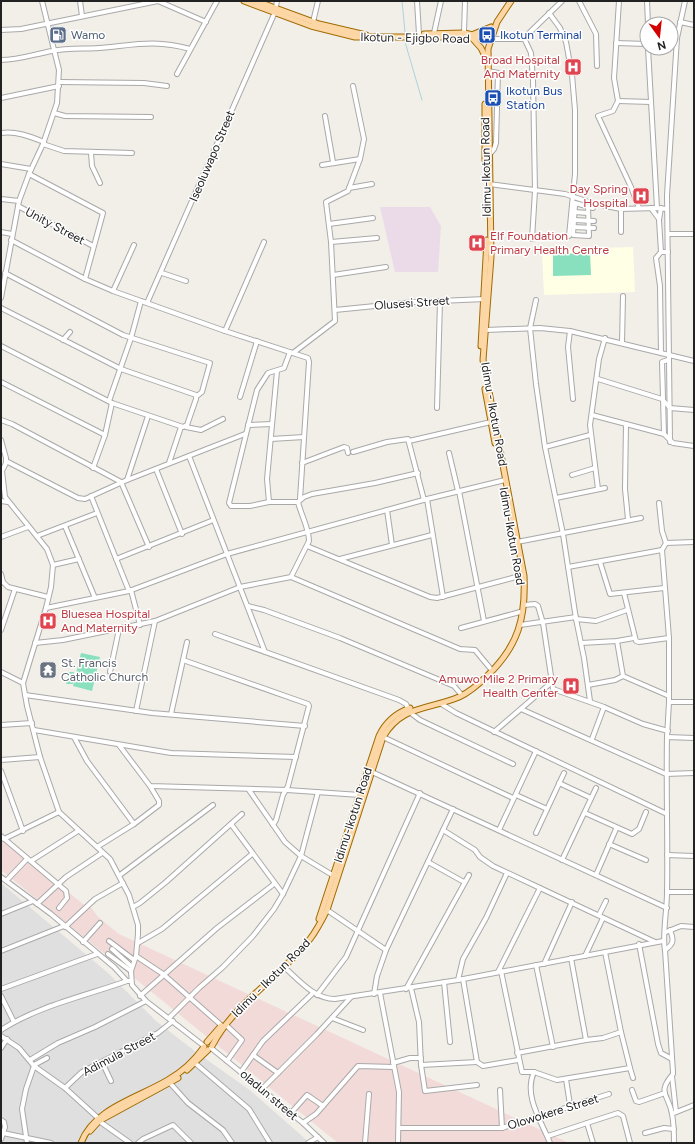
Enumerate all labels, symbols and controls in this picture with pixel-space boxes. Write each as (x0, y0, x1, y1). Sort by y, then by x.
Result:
north arrow (639, 16, 679, 56)
fuel station icon: Wamo (48, 25, 68, 45)
bus stop icon: Ikotun Terminal (477, 25, 497, 45)
place label: Wamo (71, 28, 105, 42)
place label: Ikotun Terminal (500, 28, 582, 42)
street label: Ikotun - Ejigbo Road (360, 30, 470, 46)
text: N (656, 38, 667, 53)
place label: Broad Hospital And Maternity (481, 53, 561, 81)
hospital icon: Broad Hospital And Maternity (563, 57, 583, 77)
place label: Ikotun Bus Station (506, 84, 563, 112)
bus stop icon: Ikotun Bus Station (483, 88, 503, 108)
street label: Iseoluwapo Street (186, 108, 238, 204)
street label: Idimu-Ikotun Road (478, 117, 494, 217)
place label: Day Spring Hospital (569, 182, 628, 210)
hospital icon: Day Spring Hospital (631, 186, 651, 206)
street label: Unity Street (23, 204, 88, 248)
place label: Elf Foundation Primary Health Centre (490, 229, 609, 257)
hospital icon: Elf Foundation Primary Health Centre (467, 233, 487, 253)
street label: Olusesi Street (374, 293, 451, 313)
street label: Idimu - Ikotun Road (478, 361, 510, 467)
street label: Idimu-Ikotun Road (496, 486, 528, 586)
place label: Bluesea Hospital And Maternity (61, 607, 150, 635)
hospital icon: Bluesea Hospital And Maternity (38, 611, 58, 631)
place label: St. Francis Catholic Church (61, 656, 148, 684)
temple icon: St. Francis Catholic Church (38, 660, 58, 680)
place label: Amuwo Mile 2 Primary Health Center (439, 672, 559, 700)
hospital icon: Amuwo Mile 2 Primary Health Center (561, 676, 581, 696)
street label: Idimu-Ikotun Road (331, 766, 375, 864)
street label: Idimu - Ikotun Road (229, 936, 313, 1020)
street label: Adimula Street (80, 1029, 158, 1079)
street label: oladun street (237, 1067, 301, 1123)
street label: Olowokere Street (506, 1091, 601, 1132)

